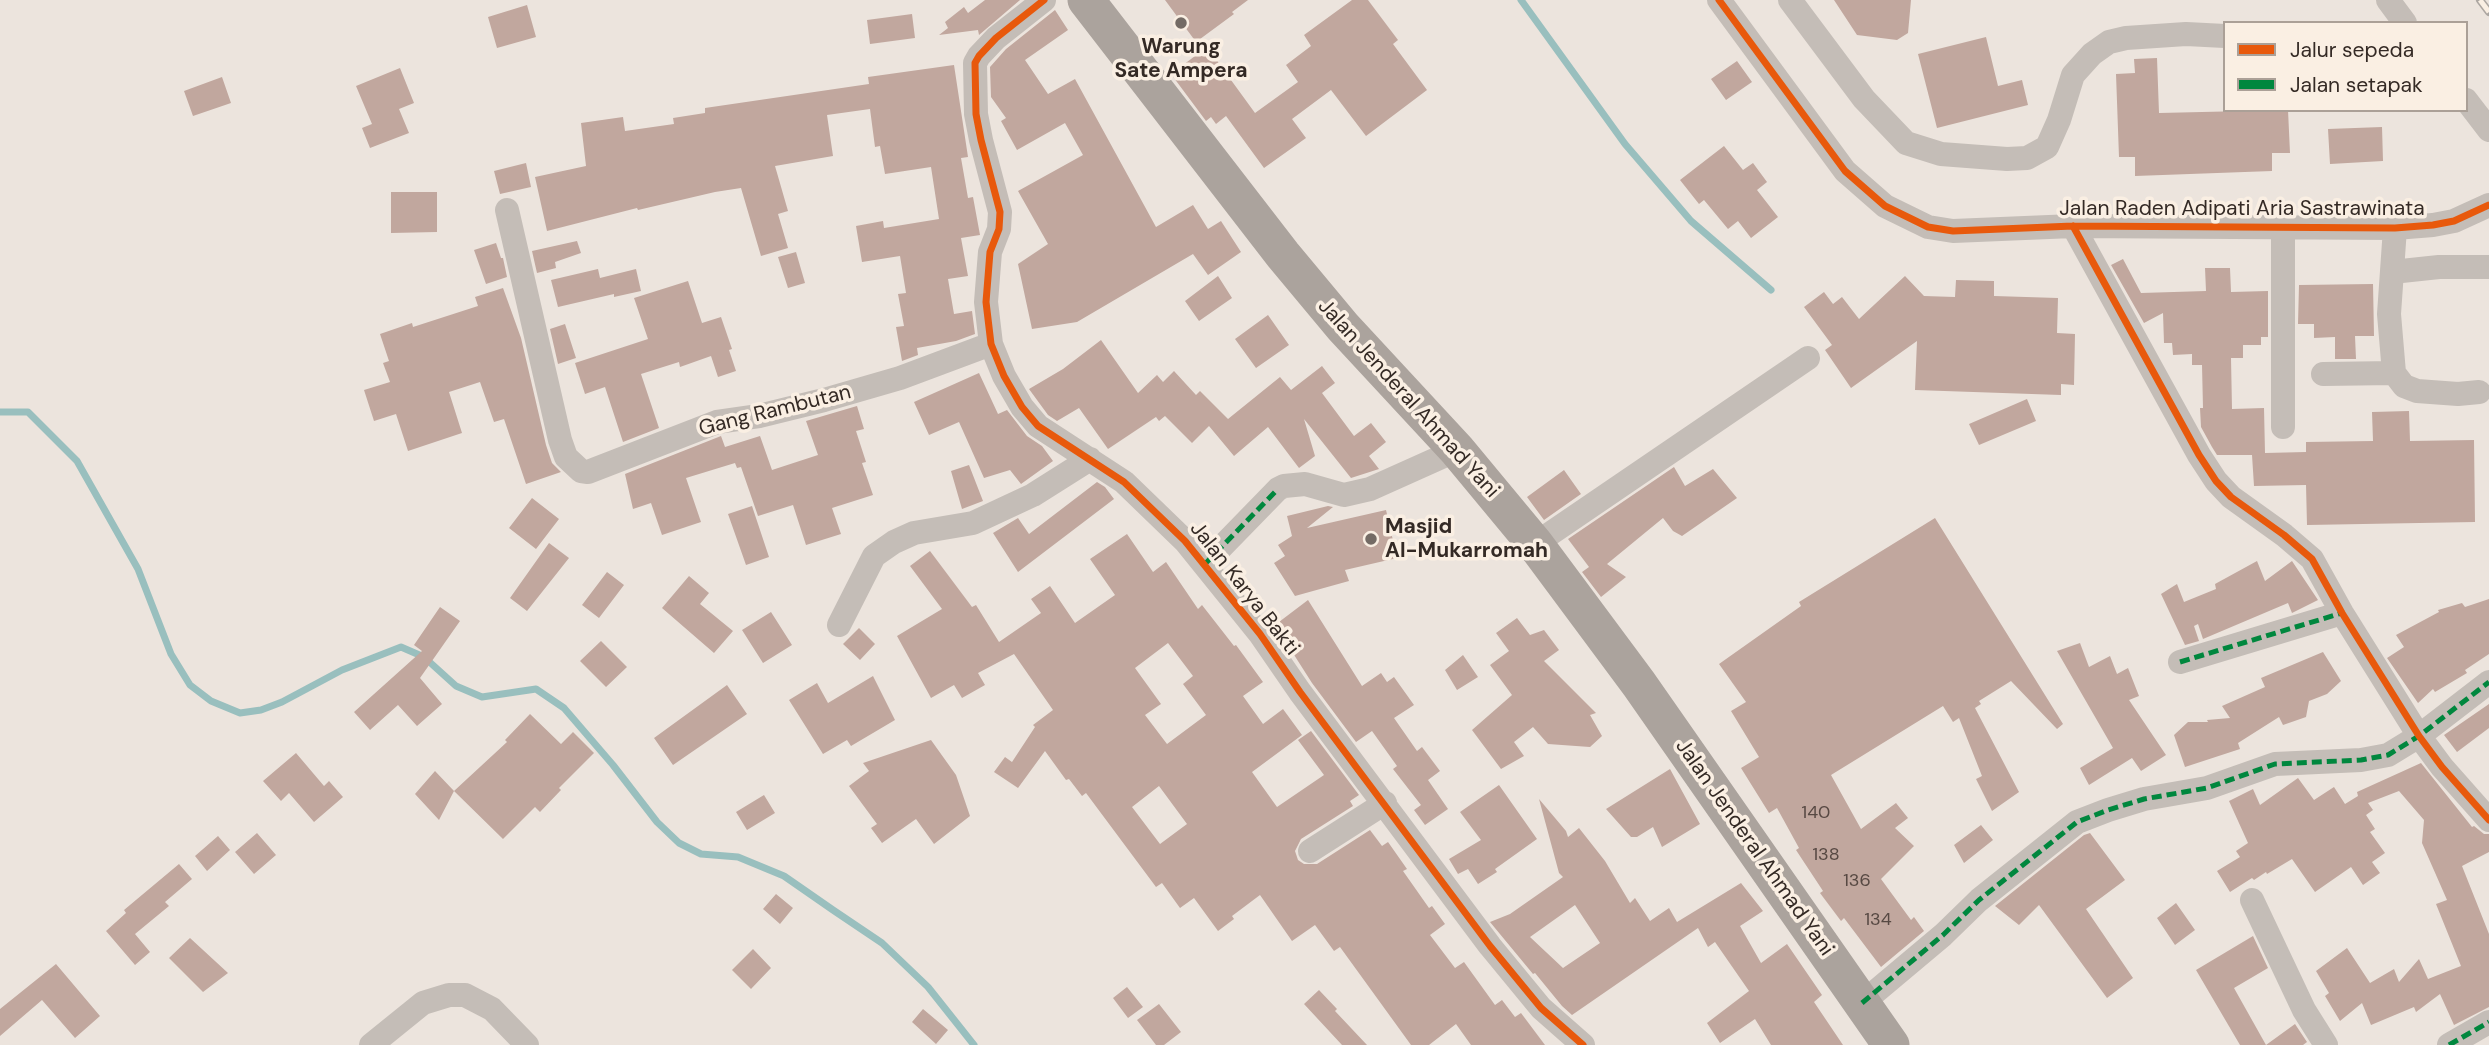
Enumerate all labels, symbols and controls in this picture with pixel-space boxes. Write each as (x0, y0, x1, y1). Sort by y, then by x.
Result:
marker: Warung Sate Ampera (1173, 15, 1189, 31)
legend (2223, 21, 2468, 112)
place label: Warung Sate Ampera (1114, 34, 1248, 84)
text: Jalur sepeda (2290, 36, 2414, 64)
text: Jalan setapak (2290, 71, 2423, 99)
street label: Jalan Raden Adipati Aria Sastrawinata (2059, 196, 2425, 222)
street label: Jalan Jenderal Ahmad Yani (1312, 294, 1504, 504)
street label: Gang Rambutan (696, 380, 854, 442)
place label: Masjid Al-Mukarromah (1385, 514, 1548, 564)
street label: Jalan Karya Bakti (1184, 517, 1304, 661)
marker: Masjid Al-Mukarromah (1363, 531, 1379, 547)
street label: Jalan Jenderal Ahmad Yani (1669, 735, 1839, 961)
house number: 140 (1802, 802, 1830, 824)
house number: 138 (1812, 844, 1840, 866)
house number: 136 (1843, 870, 1871, 892)
house number: 134 (1864, 909, 1892, 931)

